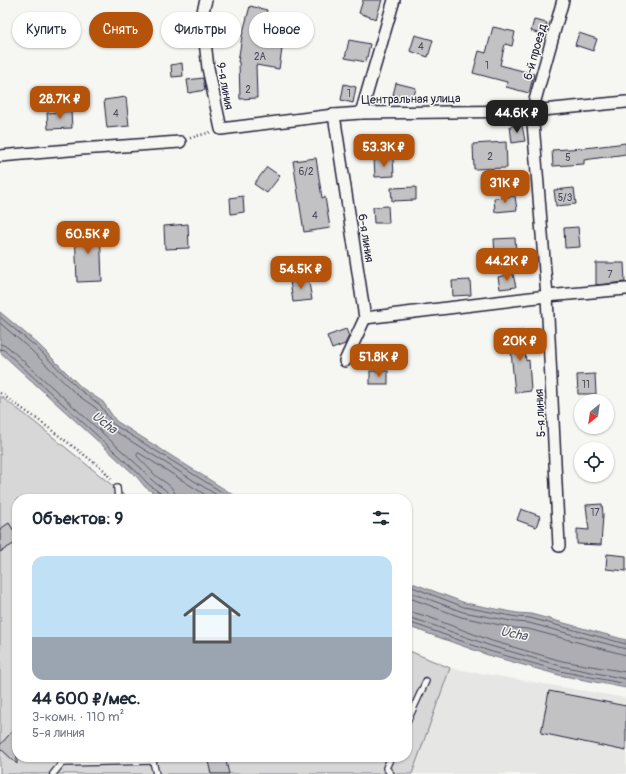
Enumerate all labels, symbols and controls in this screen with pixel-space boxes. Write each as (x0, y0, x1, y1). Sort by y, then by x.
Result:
chip: Купить (12, 12, 81, 48)
chip: Снять (89, 12, 153, 48)
chip: Фильтры (161, 12, 241, 48)
chip: Новое (249, 12, 314, 48)
street label: 6-й проезд (520, 22, 551, 82)
house number: 4 (418, 41, 424, 53)
house number: 2А (254, 51, 267, 63)
house number: 1 (485, 60, 489, 72)
street label: 9-я линия (213, 61, 237, 112)
house number: 2 (245, 84, 251, 96)
pin: 28.7K ₽ (23, 86, 97, 120)
house number: 1 (347, 88, 351, 100)
text: 28.7K ₽ (39, 91, 81, 107)
street label: Центральная улица (361, 91, 461, 108)
pin: 44.6K ₽ (480, 100, 554, 134)
text: 44.6K ₽ (495, 105, 539, 121)
house number: 4 (113, 108, 119, 120)
pin: 53.3K ₽ (347, 134, 421, 168)
text: 53.3K ₽ (363, 139, 405, 155)
house number: 2 (487, 151, 493, 163)
house number: 5 (565, 152, 571, 164)
house number: 6/2 (299, 166, 314, 178)
pin: 31K ₽ (477, 170, 533, 204)
text: 31K ₽ (490, 175, 520, 191)
house number: 5/3 (558, 192, 573, 204)
house number: 4 (312, 210, 318, 222)
street label: 6-я линия (354, 213, 377, 264)
pin: 60.5K ₽ (51, 221, 125, 255)
text: 60.5K ₽ (66, 226, 110, 242)
pin: 44.2K ₽ (470, 248, 544, 282)
text: 44.2K ₽ (485, 253, 529, 269)
pin: 54.5K ₽ (264, 256, 338, 290)
text: 54.5K ₽ (280, 261, 322, 277)
house number: 7 (607, 269, 613, 281)
pin: 20K ₽ (492, 328, 548, 362)
text: 20K ₽ (503, 333, 537, 349)
pin: 51.8K ₽ (342, 344, 416, 378)
text: 51.8K ₽ (359, 349, 399, 365)
house number: 11 (582, 379, 590, 391)
street label: 5-я линия (532, 388, 549, 438)
north arrow (574, 394, 614, 434)
map controls (574, 394, 614, 482)
water label: Ucha (89, 408, 121, 438)
button: locate (574, 442, 614, 482)
icon: filters (370, 507, 392, 529)
house number: 17 (590, 507, 600, 519)
text: Объектов: 9 (32, 508, 123, 529)
icon: home (176, 582, 248, 654)
water label: Ucha (499, 624, 530, 645)
text: 44 600 ₽/мес. (32, 688, 140, 709)
text: 3-комн. · 110 m² (32, 709, 124, 725)
text: 5-я линия (32, 725, 85, 741)

